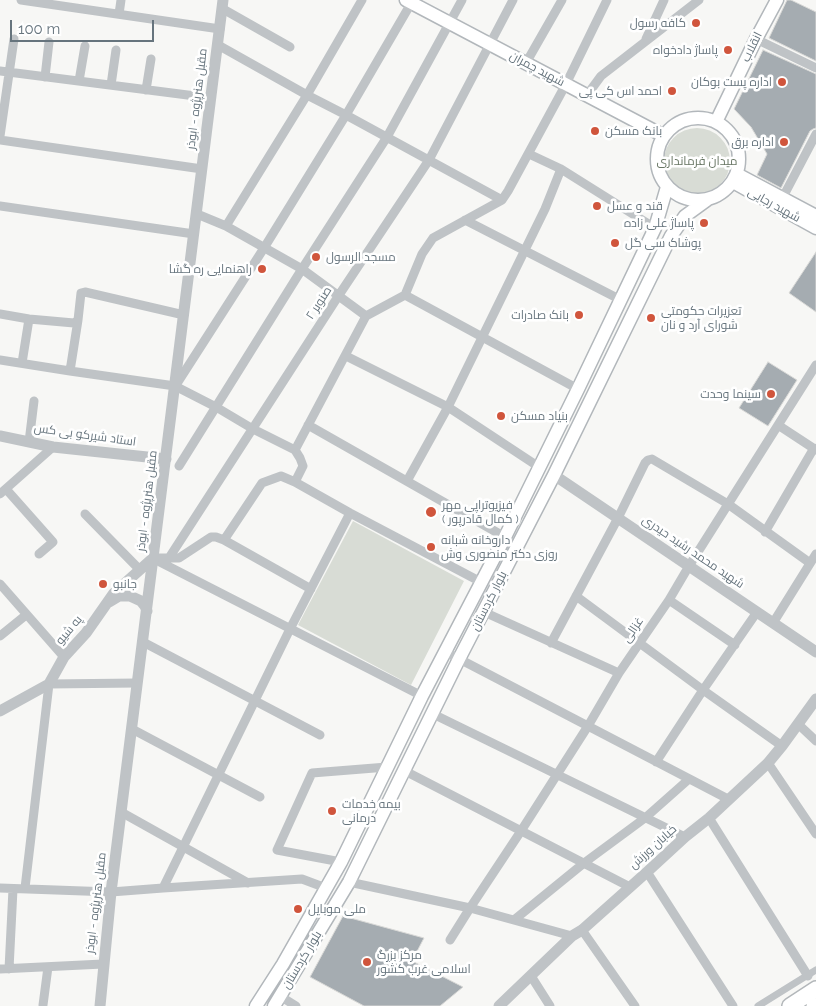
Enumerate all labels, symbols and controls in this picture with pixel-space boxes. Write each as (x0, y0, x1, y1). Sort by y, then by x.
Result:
scale bar (12, 10, 156, 42)
place label: کافه رسول (630, 16, 686, 30)
marker: کافه رسول (690, 17, 702, 29)
text: 100 m (18, 20, 60, 38)
street label: انقلاب (739, 30, 765, 64)
place label: پاساژ دادخواه (653, 43, 718, 57)
marker: پاساژ دادخواه (722, 44, 734, 56)
street label: مقبل هنرپژوه - ابوذر (184, 48, 210, 150)
street label: شهید چمران (507, 48, 567, 90)
place label: اداره پست بوکان (691, 75, 772, 89)
marker: اداره پست بوکان (776, 76, 788, 88)
place label: احمد اس کی پی (579, 84, 662, 98)
marker: احمد اس کی پی (666, 85, 678, 97)
place label: بانک مسکن (605, 124, 662, 138)
marker: بانک مسکن (589, 125, 601, 137)
place label: اداره برق (731, 135, 774, 149)
marker: اداره برق (778, 136, 790, 148)
park label: میدان فرمانداری (657, 154, 737, 168)
street label: شهید رجایی (745, 185, 803, 225)
place label: قند و عسل (607, 199, 663, 213)
marker: قند و عسل (591, 200, 603, 212)
place label: پاساژ علی زاده (624, 216, 694, 230)
marker: پاساژ علی زاده (698, 217, 710, 229)
place label: پوشاک سی گل (625, 236, 701, 250)
marker: پوشاک سی گل (609, 237, 621, 249)
place label: مسجد الرسول (326, 250, 396, 264)
marker: مسجد الرسول (310, 251, 322, 263)
place label: راهنمایی ره گشا (169, 262, 252, 276)
marker: راهنمایی ره گشا (256, 263, 268, 275)
street label: صنوبر ۲ (303, 284, 335, 322)
place label: تعزیرات حکومتی شورای آرد و نان (661, 304, 741, 332)
place label: بانک صادرات (511, 308, 569, 322)
marker: بانک صادرات (573, 309, 585, 321)
marker: تعزیرات حکومتی شورای آرد و نان (645, 312, 657, 324)
place label: سینما وحدت (700, 387, 761, 401)
marker: سینما وحدت (765, 388, 777, 400)
place label: بنیاد مسکن (511, 409, 568, 423)
marker: بنیاد مسکن (495, 410, 507, 422)
street label: استاد شیرکو بی کس (33, 421, 137, 449)
street label: مقبل هنرپژوه - ابوذر (134, 450, 160, 552)
place label: فیزیوتراپی مهر ( کمال قادرپور ) (442, 498, 519, 526)
marker: فیزیوتراپی مهر ( کمال قادرپور ) (424, 505, 438, 519)
street label: شهید محمد رشید حیدری (639, 512, 747, 592)
place label: داروخانه شبانه روزی دکتر منصوری وش (441, 533, 558, 561)
marker: داروخانه شبانه روزی دکتر منصوری وش (425, 541, 437, 553)
street label: بلوار کردستان (468, 569, 510, 633)
place label: جانبو (113, 577, 137, 591)
marker: جانبو (97, 578, 109, 590)
street label: په شیو (53, 613, 85, 647)
street label: غزالی (619, 614, 647, 646)
place label: بیمه خدمات درمانی (342, 797, 401, 825)
marker: بیمه خدمات درمانی (326, 805, 338, 817)
street label: خیابان ورزش (626, 822, 680, 872)
street label: مقبل هنرپژوه - ابوذر (83, 852, 109, 954)
place label: ملی موبایل (308, 902, 366, 916)
marker: ملی موبایل (292, 903, 304, 915)
street label: بلوار کردستان (279, 928, 325, 992)
place label: مرکز بزرگ اسلامی غرب کشور (377, 948, 471, 976)
marker: مرکز بزرگ اسلامی غرب کشور (361, 956, 373, 968)

